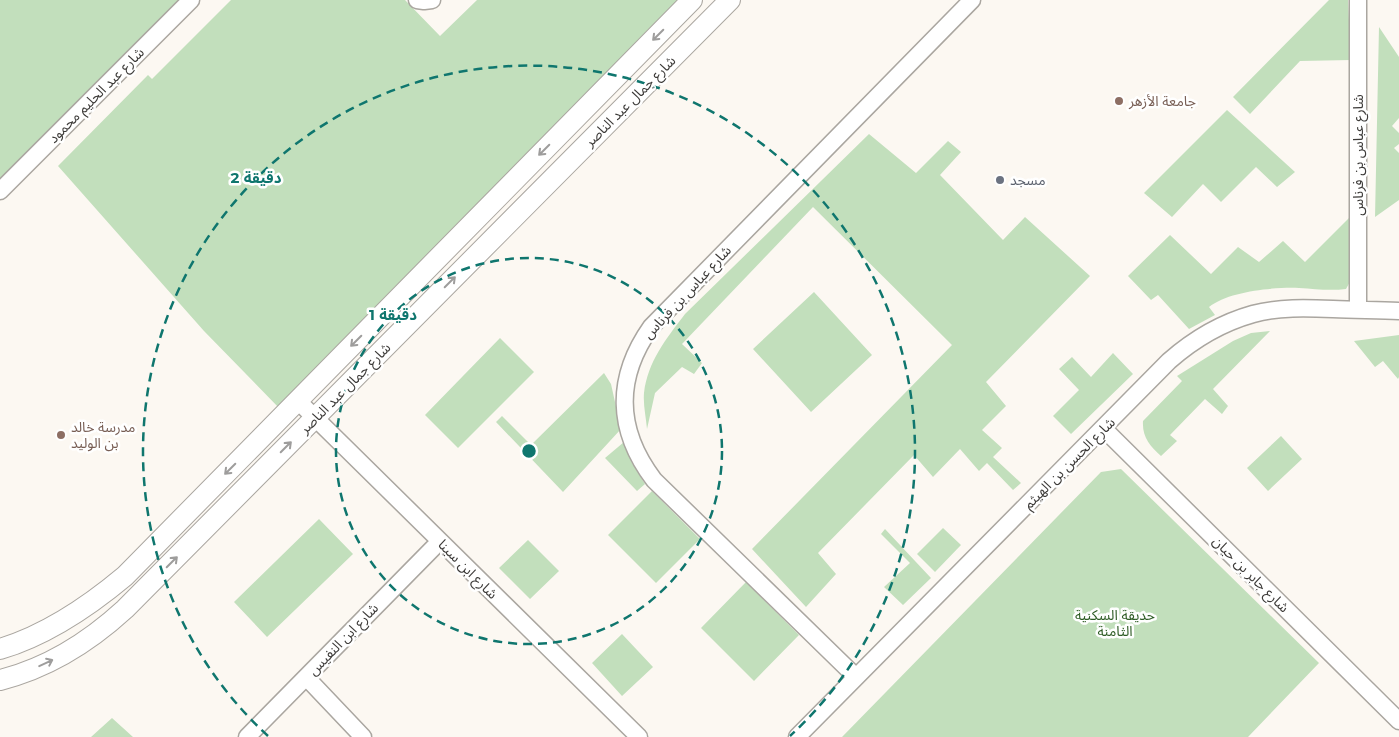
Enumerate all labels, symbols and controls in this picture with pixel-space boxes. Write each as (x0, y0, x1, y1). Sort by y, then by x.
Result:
one-way arrow (652, 28, 664, 41)
street label: شارع عبد الحليم محمود (44, 43, 149, 148)
street label: شارع جمال عبد الناصر (580, 52, 681, 153)
place label: جامعة الأزهر (1128, 92, 1196, 110)
street label: شارع عباس بن فرناس (1349, 94, 1369, 216)
marker: جامعة الأزهر (1113, 95, 1125, 107)
one-way arrow (538, 144, 550, 157)
text: 2 دقيقة (231, 168, 282, 187)
place label: مسجد (1010, 171, 1046, 189)
marker: مسجد (994, 174, 1006, 186)
street label: شارع عباس بن فرناس (639, 242, 736, 344)
one-way arrow (444, 276, 456, 288)
text: 1 دقيقة (369, 305, 417, 324)
one-way arrow (350, 335, 362, 347)
street label: شارع جمال عبد الناصر (295, 339, 396, 440)
street label: شارع الحسن بن الهيثم (1019, 413, 1120, 514)
place label: مدرسة خالد بن الوليد (71, 418, 135, 452)
marker: مدرسة خالد بن الوليد (55, 429, 67, 441)
one-way arrow (280, 441, 292, 453)
centre of rings (520, 442, 538, 460)
one-way arrow (224, 463, 236, 476)
street label: شارع جابر بن حيان (1207, 532, 1293, 618)
street label: شارع ابن سينا (433, 535, 502, 604)
one-way arrow (165, 557, 177, 569)
street label: شارع ابن النفيس (304, 599, 383, 680)
park label: حديقة السكنية الثامنة (1075, 606, 1155, 640)
one-way arrow (38, 658, 53, 668)

